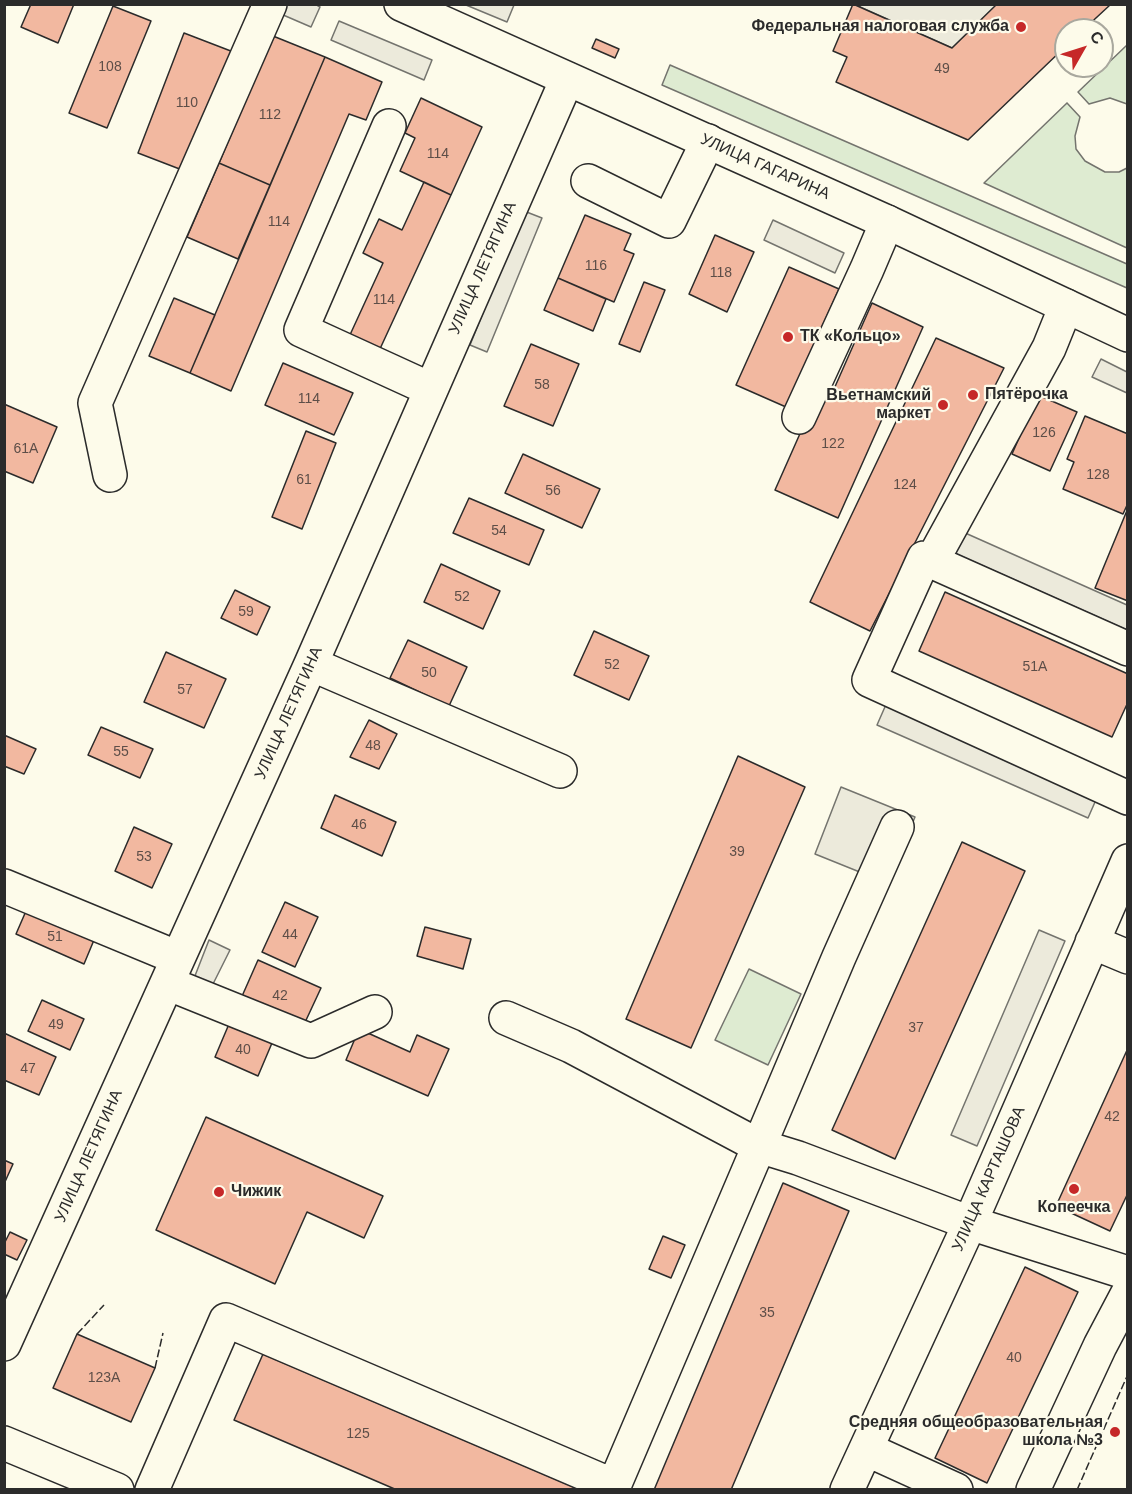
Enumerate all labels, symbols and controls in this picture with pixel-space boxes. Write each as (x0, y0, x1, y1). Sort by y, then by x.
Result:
place label: Федеральная налоговая служба (751, 17, 1009, 37)
north arrow (1054, 18, 1114, 78)
marker: Федеральная налоговая служба (1014, 20, 1028, 34)
text: С (1087, 28, 1107, 47)
house number: 108 (98, 59, 122, 75)
house number: 49 (934, 61, 950, 77)
house number: 110 (176, 95, 198, 111)
house number: 112 (259, 107, 281, 123)
street label: УЛИЦА ГАГАРИНА (697, 130, 833, 204)
house number: 114 (427, 146, 449, 162)
street label: УЛИЦА ЛЕТЯГИНА (445, 199, 521, 337)
house number: 114 (268, 214, 290, 230)
house number: 116 (585, 258, 607, 274)
house number: 118 (710, 265, 732, 281)
house number: 114 (373, 292, 395, 308)
place label: ТК «Кольцо» (800, 327, 901, 347)
marker: ТК «Кольцо» (781, 330, 795, 344)
house number: 58 (534, 377, 550, 393)
place label: Пятёрочка (985, 385, 1068, 405)
place label: Вьетнамский маркет (826, 386, 931, 424)
marker: Пятёрочка (966, 388, 980, 402)
house number: 114 (298, 391, 320, 407)
marker: Вьетнамский маркет (936, 398, 950, 412)
house number: 126 (1032, 425, 1056, 441)
house number: 122 (821, 436, 845, 452)
house number: 61А (14, 441, 38, 457)
house number: 128 (1086, 467, 1110, 483)
house number: 61 (296, 472, 312, 488)
house number: 124 (893, 477, 917, 493)
house number: 56 (545, 483, 561, 499)
house number: 54 (491, 523, 507, 539)
house number: 52 (454, 589, 470, 605)
house number: 59 (238, 604, 254, 620)
street label: УЛИЦА ЛЕТЯГИНА (251, 644, 327, 782)
house number: 52 (604, 657, 620, 673)
house number: 51А (1023, 659, 1047, 675)
house number: 50 (421, 665, 437, 681)
house number: 57 (177, 682, 193, 698)
house number: 48 (365, 738, 381, 754)
house number: 55 (113, 744, 129, 760)
house number: 46 (351, 817, 367, 833)
house number: 39 (729, 844, 745, 860)
house number: 53 (136, 849, 152, 865)
house number: 44 (282, 927, 298, 943)
house number: 51 (47, 929, 63, 945)
house number: 42 (272, 988, 288, 1004)
house number: 49 (48, 1017, 64, 1033)
house number: 37 (908, 1020, 924, 1036)
house number: 40 (235, 1042, 251, 1058)
house number: 47 (20, 1061, 36, 1077)
street label: УЛИЦА ЛЕТЯГИНА (51, 1087, 127, 1225)
street label: УЛИЦА КАРТАШОВА (948, 1104, 1030, 1254)
house number: 42 (1104, 1109, 1120, 1125)
place label: Чижик (231, 1182, 281, 1202)
marker: Копеечка (1067, 1182, 1081, 1196)
marker: Чижик (212, 1185, 226, 1199)
place label: Копеечка (1038, 1198, 1110, 1218)
house number: 35 (759, 1305, 775, 1321)
house number: 40 (1006, 1350, 1022, 1366)
house number: 123А (88, 1370, 120, 1386)
place label: Средняя общеобразовательная школа №3 (849, 1413, 1103, 1451)
marker: Средняя общеобразовательная школа №3 (1108, 1425, 1122, 1439)
house number: 125 (346, 1426, 370, 1442)

